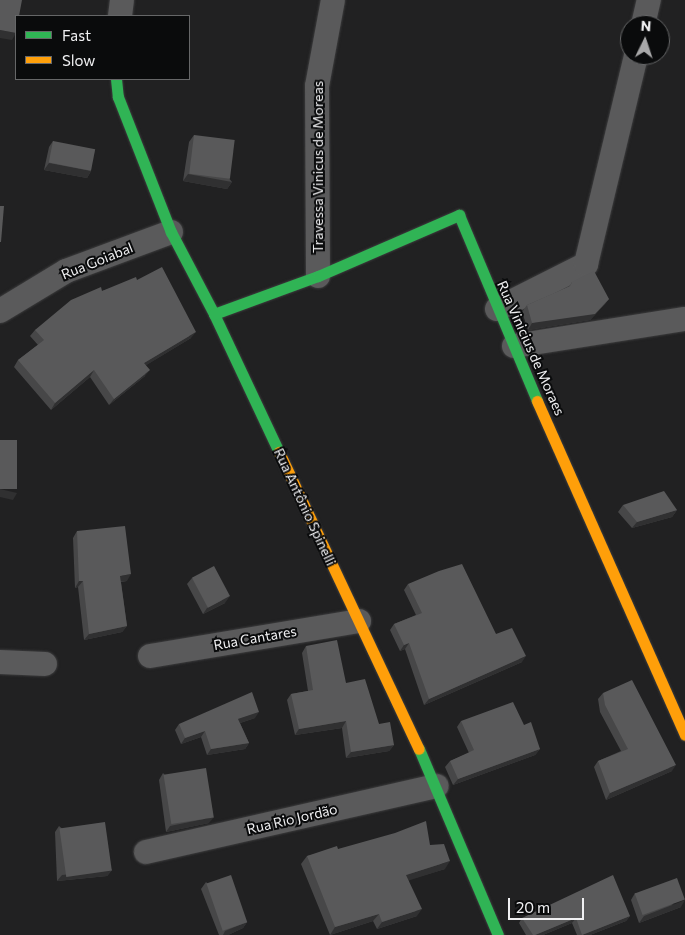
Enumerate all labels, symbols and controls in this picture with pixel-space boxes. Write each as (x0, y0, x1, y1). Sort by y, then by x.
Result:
legend (15, 15, 190, 80)
north arrow (620, 15, 670, 65)
text: N (640, 17, 652, 34)
text: Fast (62, 26, 91, 44)
text: Slow (62, 51, 95, 69)
street label: Travessa Vinicus de Moreas (310, 81, 326, 253)
street label: Rua Goiabal (59, 239, 135, 283)
street label: Rua Vinicius de Moraes (494, 278, 568, 418)
street label: Rua Antônio Spinelli (270, 446, 340, 568)
street label: Rua Cantares (212, 622, 298, 654)
street label: Rua Rio Jordão (245, 800, 339, 838)
scale bar (510, 888, 586, 920)
text: 20 m (516, 898, 550, 916)

